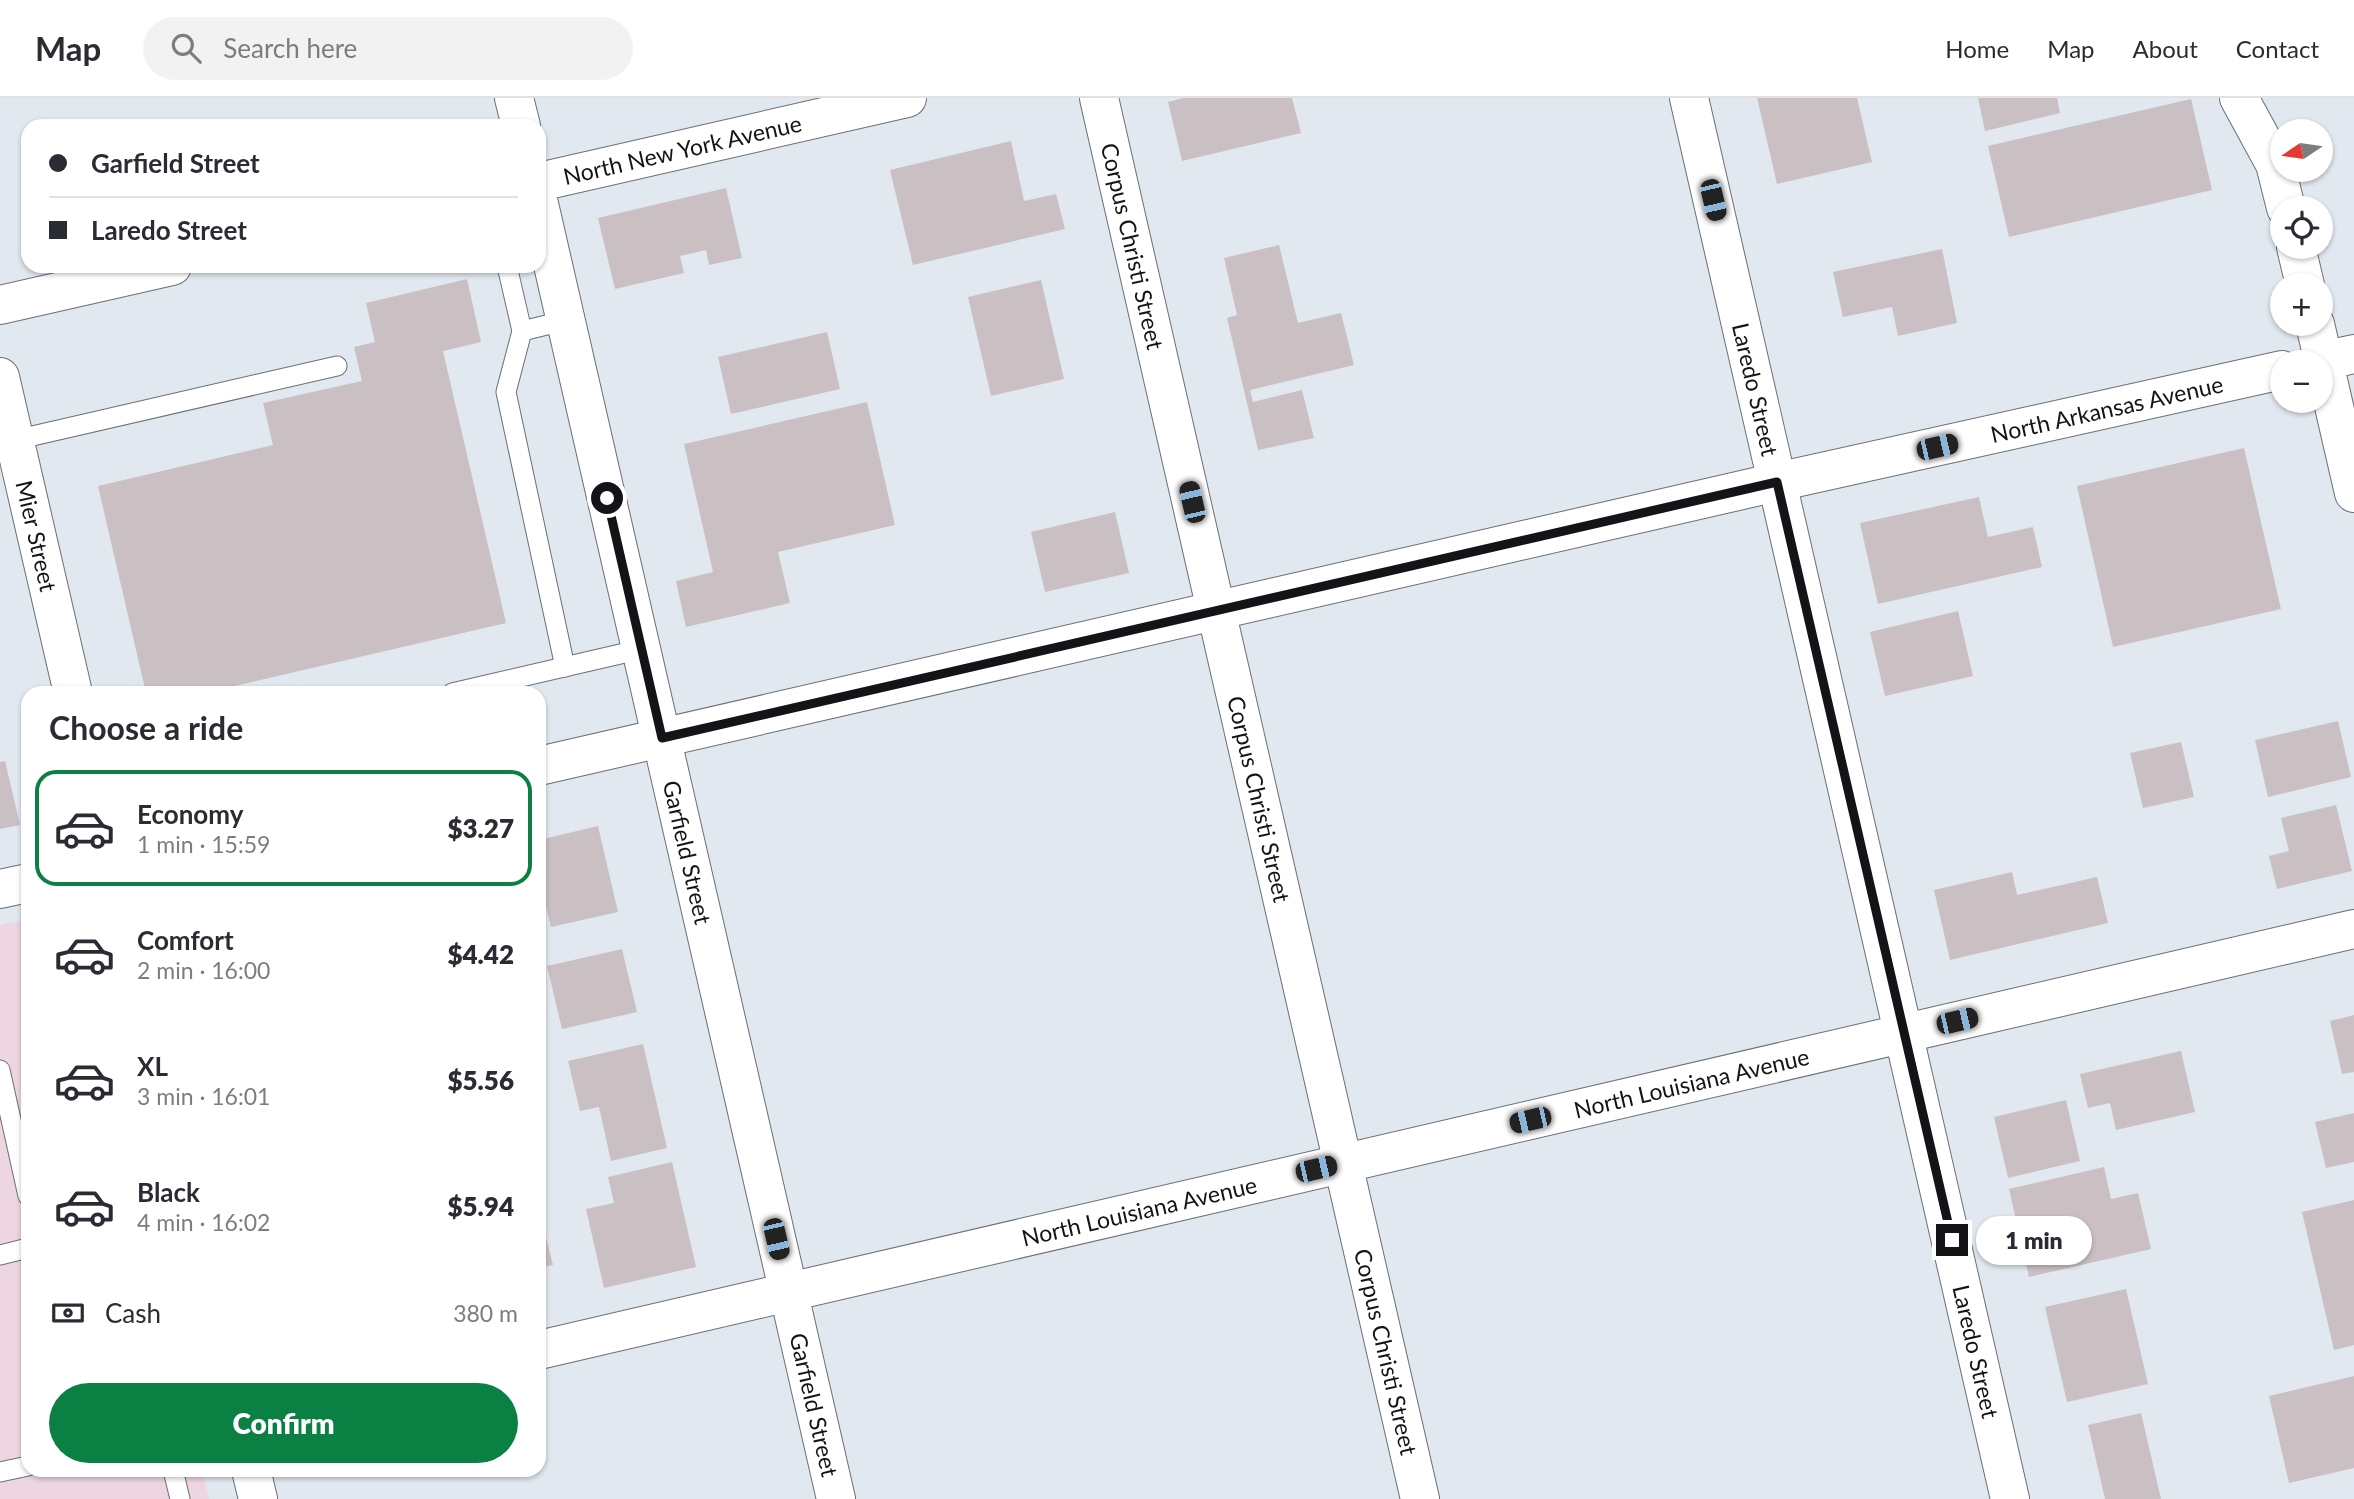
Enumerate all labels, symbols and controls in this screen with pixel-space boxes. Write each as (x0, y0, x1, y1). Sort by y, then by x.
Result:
search box (143, 17, 633, 80)
text: Map (35, 28, 101, 68)
icon: search (167, 29, 205, 67)
text: Search here (223, 32, 357, 64)
text: Home (1945, 34, 2009, 63)
text: Map (2047, 34, 2095, 63)
text: About (2133, 34, 2198, 63)
text: Contact (2236, 34, 2319, 63)
street label: North New York Avenue (560, 109, 804, 190)
north arrow (2270, 119, 2333, 182)
map controls (2270, 119, 2333, 413)
street label: Corpus Christi Street (1096, 140, 1170, 353)
text: Garfield Street (91, 147, 260, 179)
car (1699, 177, 1728, 223)
button: locate (2270, 196, 2333, 259)
text: Laredo Street (91, 214, 247, 246)
button: + (2270, 273, 2333, 336)
street label: Laredo Street (1727, 320, 1785, 459)
button: − (2270, 350, 2333, 413)
street label: North Arkansas Avenue (1988, 369, 2226, 448)
car (1915, 432, 1960, 462)
street label: Mier Street (10, 477, 63, 595)
car (1178, 479, 1207, 525)
route start (591, 482, 623, 514)
street label: Corpus Christi Street (1222, 693, 1297, 906)
text: Choose a ride (49, 708, 243, 747)
street label: Garfield Street (658, 778, 718, 928)
icon: car (53, 797, 116, 860)
text: Economy (137, 798, 243, 830)
text: $3.27 (447, 812, 514, 844)
text: 1 min · 15:59 (137, 830, 270, 858)
icon: car (53, 923, 116, 986)
text: Comfort (137, 924, 234, 956)
text: $4.42 (447, 938, 514, 970)
text: 2 min · 16:00 (137, 956, 270, 984)
car (1935, 1006, 1980, 1036)
street label: North Louisiana Avenue (1571, 1042, 1812, 1124)
icon: car (53, 1049, 116, 1112)
text: XL (137, 1050, 168, 1082)
text: $5.56 (447, 1064, 514, 1096)
text: 3 min · 16:01 (137, 1082, 270, 1110)
car (1508, 1105, 1553, 1135)
car (1294, 1154, 1339, 1184)
street label: North Louisiana Avenue (1019, 1170, 1259, 1252)
icon: car (53, 1175, 116, 1238)
text: Black (137, 1176, 200, 1208)
text: $5.94 (447, 1190, 514, 1222)
text: 4 min · 16:02 (137, 1208, 270, 1236)
car (762, 1216, 791, 1262)
callout: 1 min (1976, 1216, 2092, 1264)
route end (1936, 1224, 1968, 1256)
text: 1 min (2005, 1226, 2063, 1254)
street label: Corpus Christi Street (1349, 1246, 1424, 1458)
street label: Laredo Street (1947, 1282, 2005, 1422)
icon: cash (49, 1294, 87, 1332)
text: Cash (105, 1297, 161, 1329)
text: 380 m (453, 1299, 518, 1327)
street label: Garfield Street (784, 1330, 845, 1480)
button: Confirm (49, 1383, 518, 1463)

